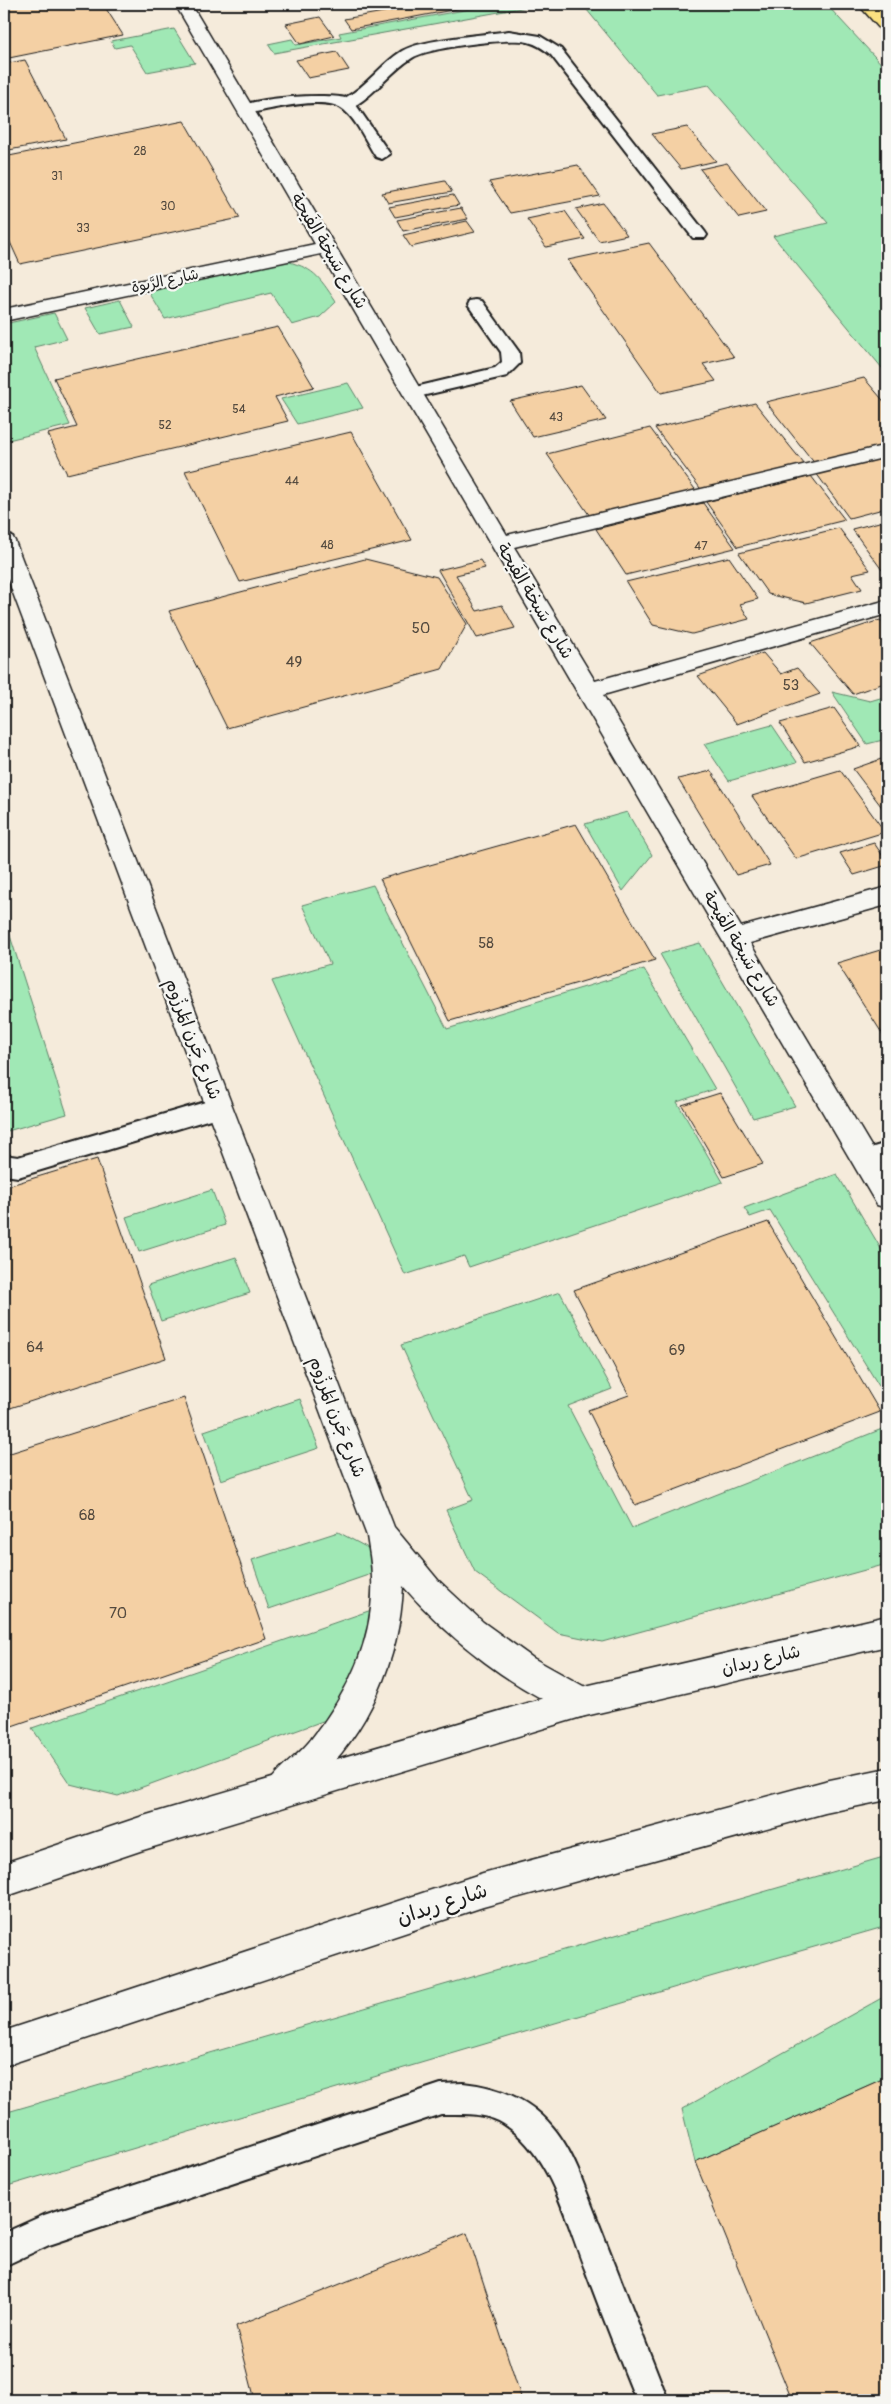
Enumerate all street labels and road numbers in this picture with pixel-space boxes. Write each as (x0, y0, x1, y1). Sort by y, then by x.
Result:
street label: شارع سَبخة الفَيحة (285, 189, 373, 313)
street label: شارع الرَّبوة (130, 265, 200, 297)
street label: شارع سَبخة الفَيحة (491, 539, 579, 663)
street label: شارع سَبخة الفَيحة (697, 887, 785, 1011)
street label: شارع جَرن المَرزُوم (157, 975, 227, 1104)
street label: شارع جَرن المَرزُوم (301, 1353, 371, 1482)
street label: شارع ربدان (719, 1640, 803, 1680)
street label: شارع ربدان (393, 1877, 491, 1932)

